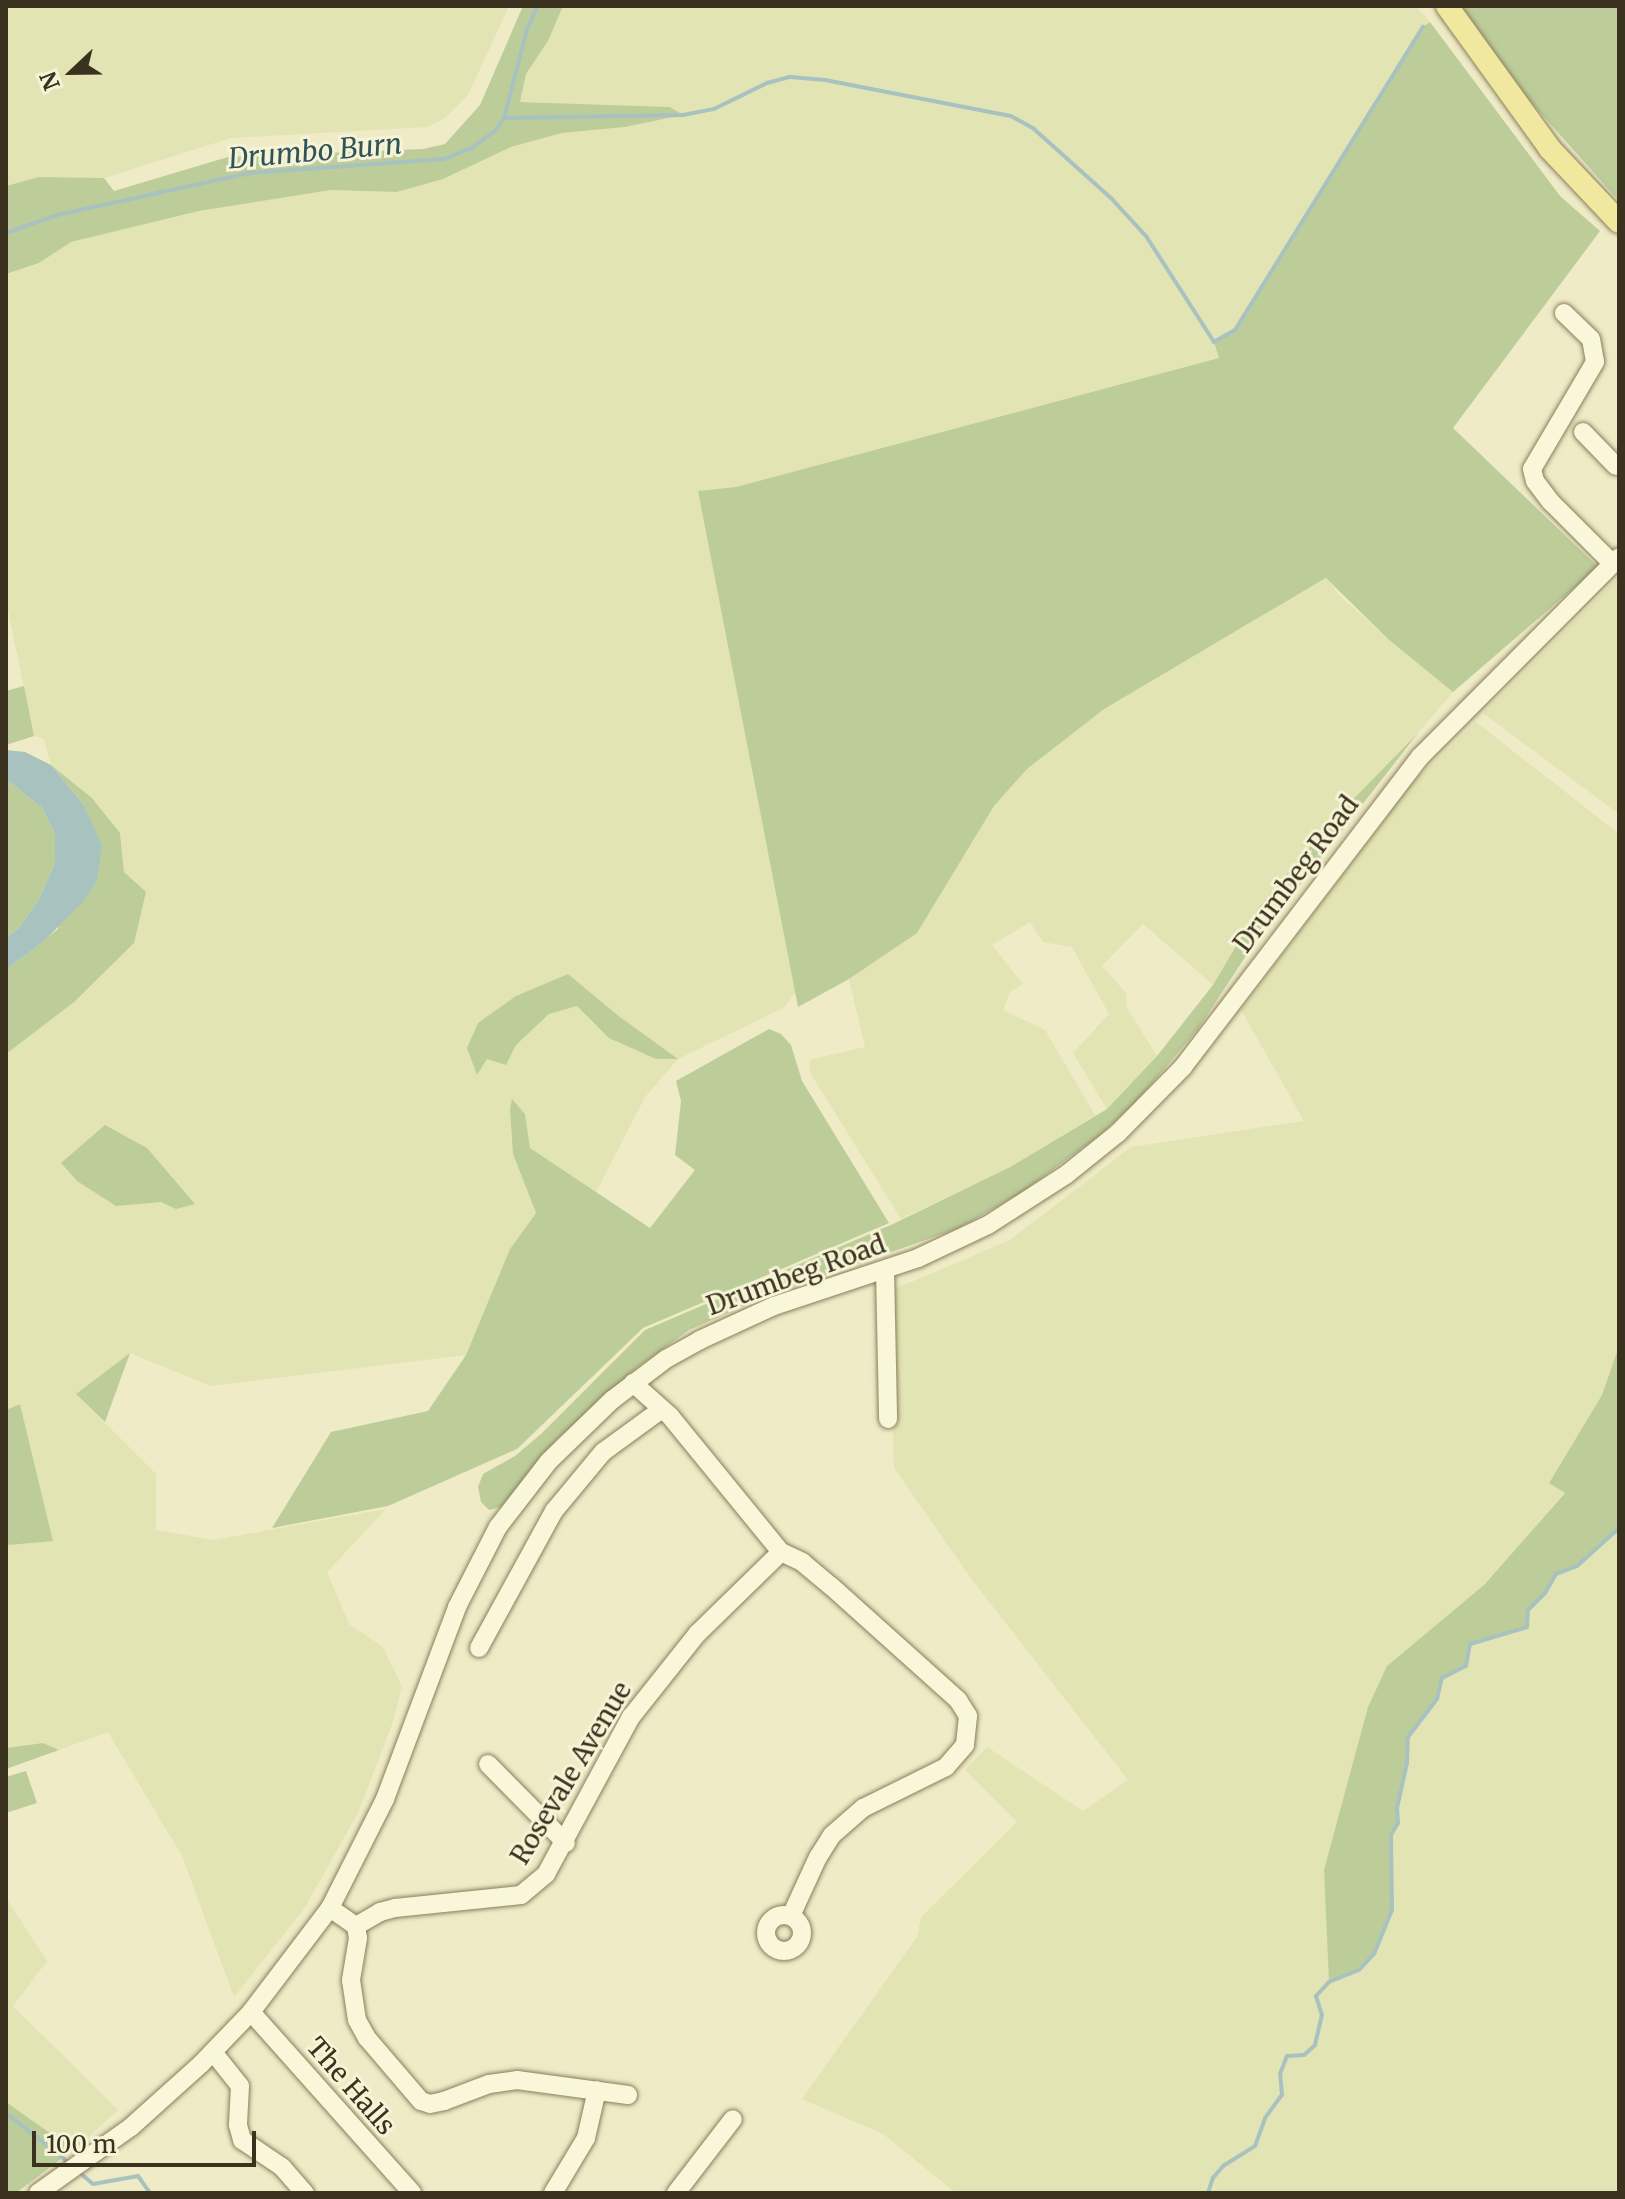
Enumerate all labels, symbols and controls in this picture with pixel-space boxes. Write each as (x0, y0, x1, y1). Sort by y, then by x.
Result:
north arrow (32, 32, 112, 112)
text: N (34, 68, 66, 94)
water label: Drumbo Burn (227, 127, 403, 175)
street label: Drumbeg Road (1227, 790, 1365, 958)
street label: Drumbeg Road (702, 1228, 890, 1322)
street label: Rosevale Avenue (504, 1676, 638, 1870)
street label: The Halls (300, 2031, 402, 2141)
scale bar (36, 2115, 260, 2165)
text: 100 m (46, 2129, 116, 2160)

